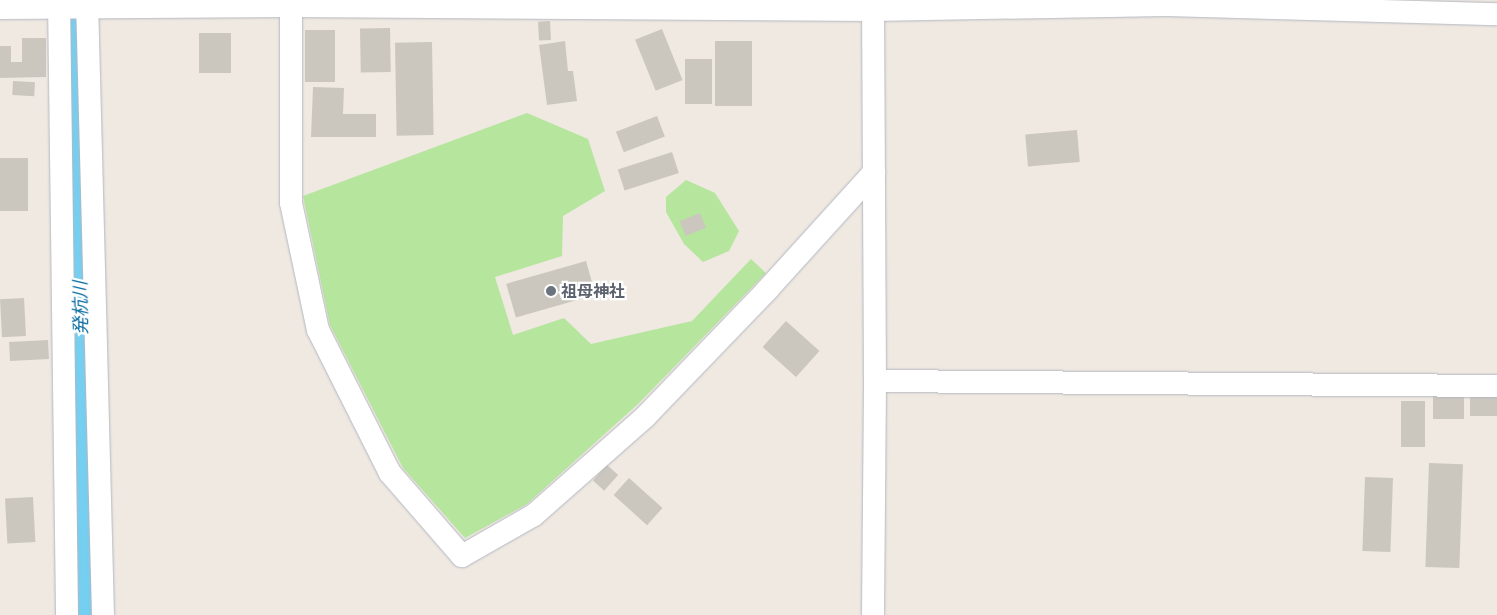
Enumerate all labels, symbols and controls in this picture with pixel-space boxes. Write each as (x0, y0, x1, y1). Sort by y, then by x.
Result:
water label: 発杭川 (69, 281, 91, 335)
place label: 祖母神社 (561, 281, 625, 301)
marker: 祖母神社 (545, 285, 557, 297)

